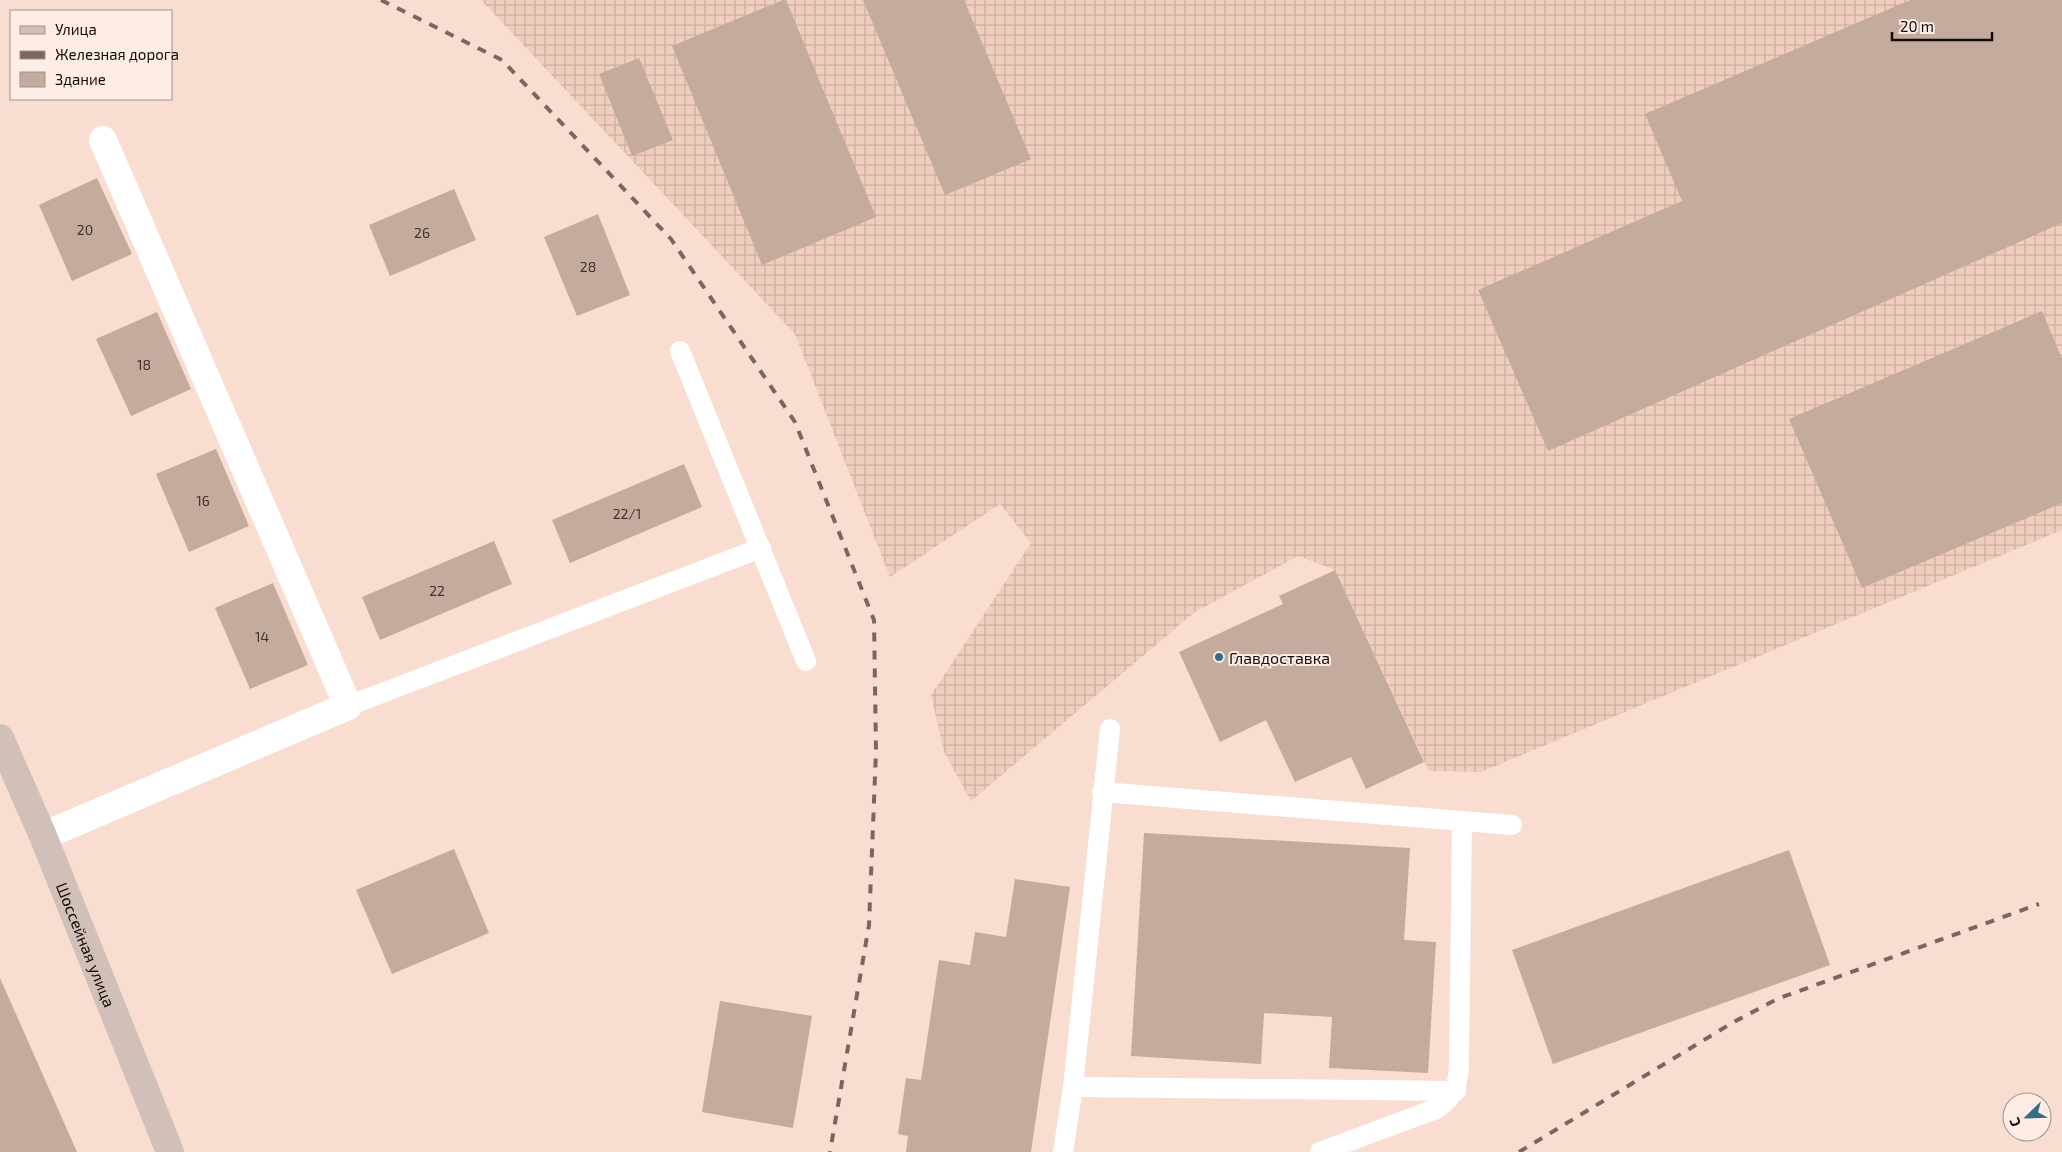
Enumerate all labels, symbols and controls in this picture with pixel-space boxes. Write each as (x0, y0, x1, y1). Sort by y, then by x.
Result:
legend (10, 10, 172, 100)
scale bar (1892, 10, 1992, 42)
text: 20 m (1900, 17, 1934, 35)
text: Улица (55, 20, 97, 38)
text: Железная дорога (55, 45, 179, 63)
text: Здание (55, 70, 106, 88)
house number: 20 (77, 221, 93, 238)
house number: 26 (414, 224, 430, 241)
house number: 28 (580, 258, 596, 275)
house number: 18 (137, 356, 151, 373)
house number: 16 (196, 492, 210, 509)
house number: 22/1 (613, 505, 641, 522)
house number: 22 (429, 582, 445, 599)
house number: 14 (255, 628, 269, 645)
place label: Главдоставка (1229, 648, 1330, 667)
marker: Главдоставка (1213, 651, 1225, 663)
street label: Шоссейная улица (53, 879, 120, 1010)
north arrow (2002, 1092, 2052, 1142)
text: С (2005, 1115, 2024, 1129)

